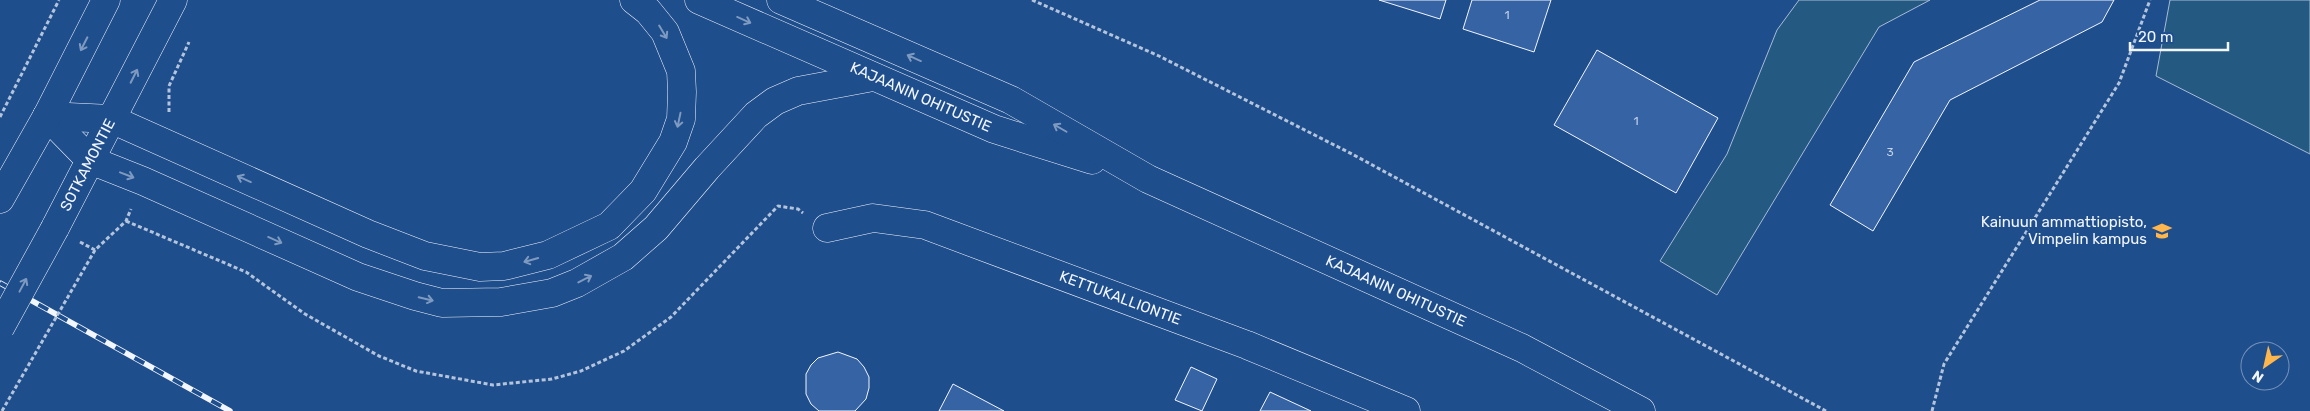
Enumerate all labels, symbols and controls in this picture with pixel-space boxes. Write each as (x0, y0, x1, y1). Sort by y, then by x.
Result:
house number: 1 (1504, 8, 1510, 22)
one-way arrow (736, 15, 751, 25)
scale bar (2130, 20, 2228, 52)
one-way arrow (658, 25, 668, 39)
text: 20 m (2138, 28, 2173, 46)
one-way arrow (79, 36, 89, 51)
one-way arrow (906, 53, 921, 62)
street label: KAJAANIN OHITUSTIE (847, 58, 994, 136)
one-way arrow (129, 68, 139, 83)
one-way arrow (674, 111, 684, 127)
house number: 1 (1633, 114, 1639, 128)
street label: SOTKAMONTIE (56, 116, 119, 214)
one-way arrow (1053, 123, 1067, 133)
house number: 3 (1886, 145, 1894, 159)
one-way arrow (119, 171, 134, 180)
one-way arrow (237, 174, 252, 184)
place label: Kainuun ammattiopisto, Vimpelin kampus (1981, 213, 2147, 248)
school or university icon: Kainuun ammattiopisto, Vimpelin kampus (2151, 220, 2173, 242)
one-way arrow (267, 236, 282, 246)
street label: KAJAANIN OHITUSTIE (1323, 251, 1469, 331)
one-way arrow (523, 256, 539, 265)
street label: KETTUKALLIONTIE (1057, 267, 1184, 329)
one-way arrow (577, 274, 592, 283)
one-way arrow (19, 278, 28, 293)
one-way arrow (418, 295, 434, 304)
north arrow (2240, 341, 2290, 391)
text: N (2249, 366, 2267, 386)

